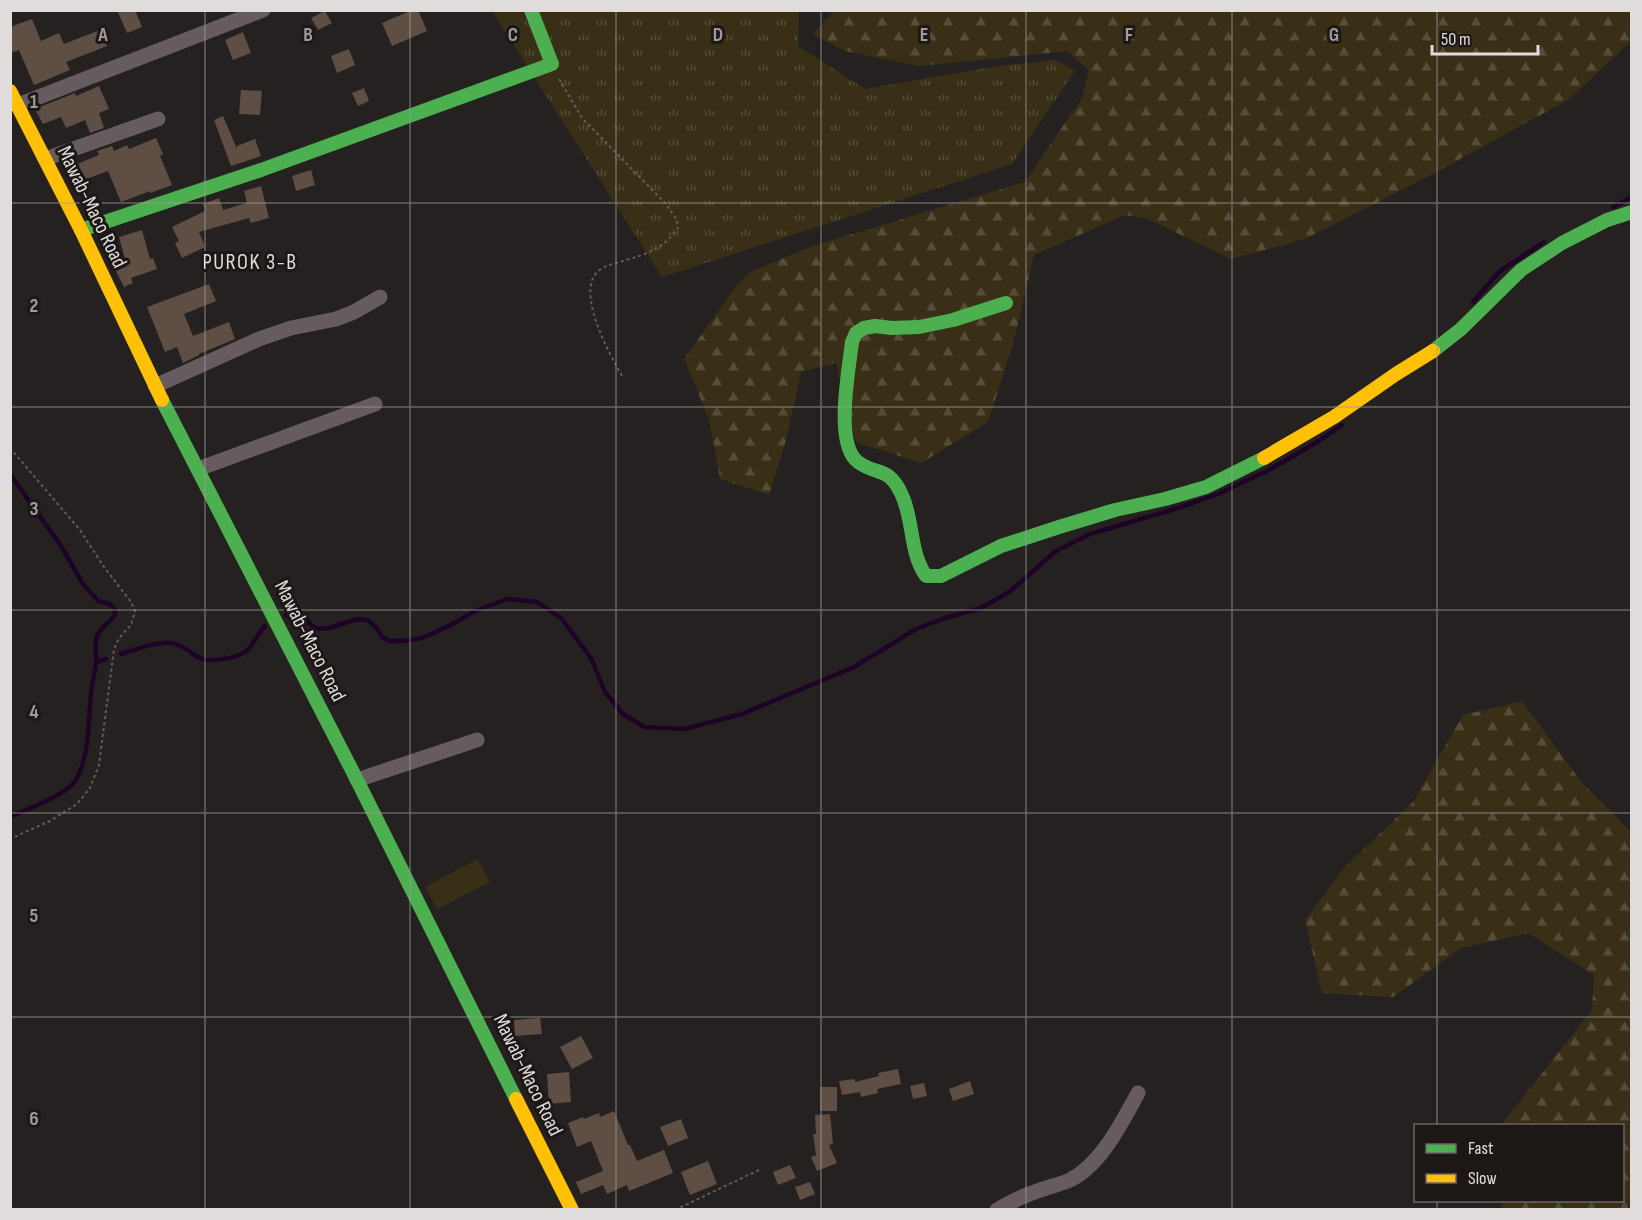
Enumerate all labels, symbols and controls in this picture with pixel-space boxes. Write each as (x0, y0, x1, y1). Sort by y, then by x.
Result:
scale bar (1432, 18, 1538, 56)
text: A (97, 23, 108, 47)
text: B (303, 23, 313, 47)
text: C (508, 23, 518, 47)
text: D (713, 23, 723, 47)
text: E (920, 23, 928, 47)
text: F (1125, 23, 1133, 47)
text: G (1329, 23, 1339, 47)
text: 50 m (1441, 29, 1471, 50)
text: 1 (30, 90, 38, 114)
street label: Mawab-Maco Road (52, 142, 132, 272)
district label: PUROK 3-B (202, 249, 298, 276)
text: 2 (30, 294, 38, 318)
text: 3 (30, 497, 39, 521)
street label: Mawab-Maco Road (269, 576, 351, 706)
text: 4 (29, 700, 39, 724)
text: 5 (30, 904, 39, 928)
street label: Mawab-Maco Road (488, 1010, 568, 1140)
text: 6 (29, 1107, 39, 1131)
legend (1414, 1124, 1624, 1202)
text: Fast (1468, 1138, 1494, 1159)
text: Slow (1468, 1168, 1497, 1189)

